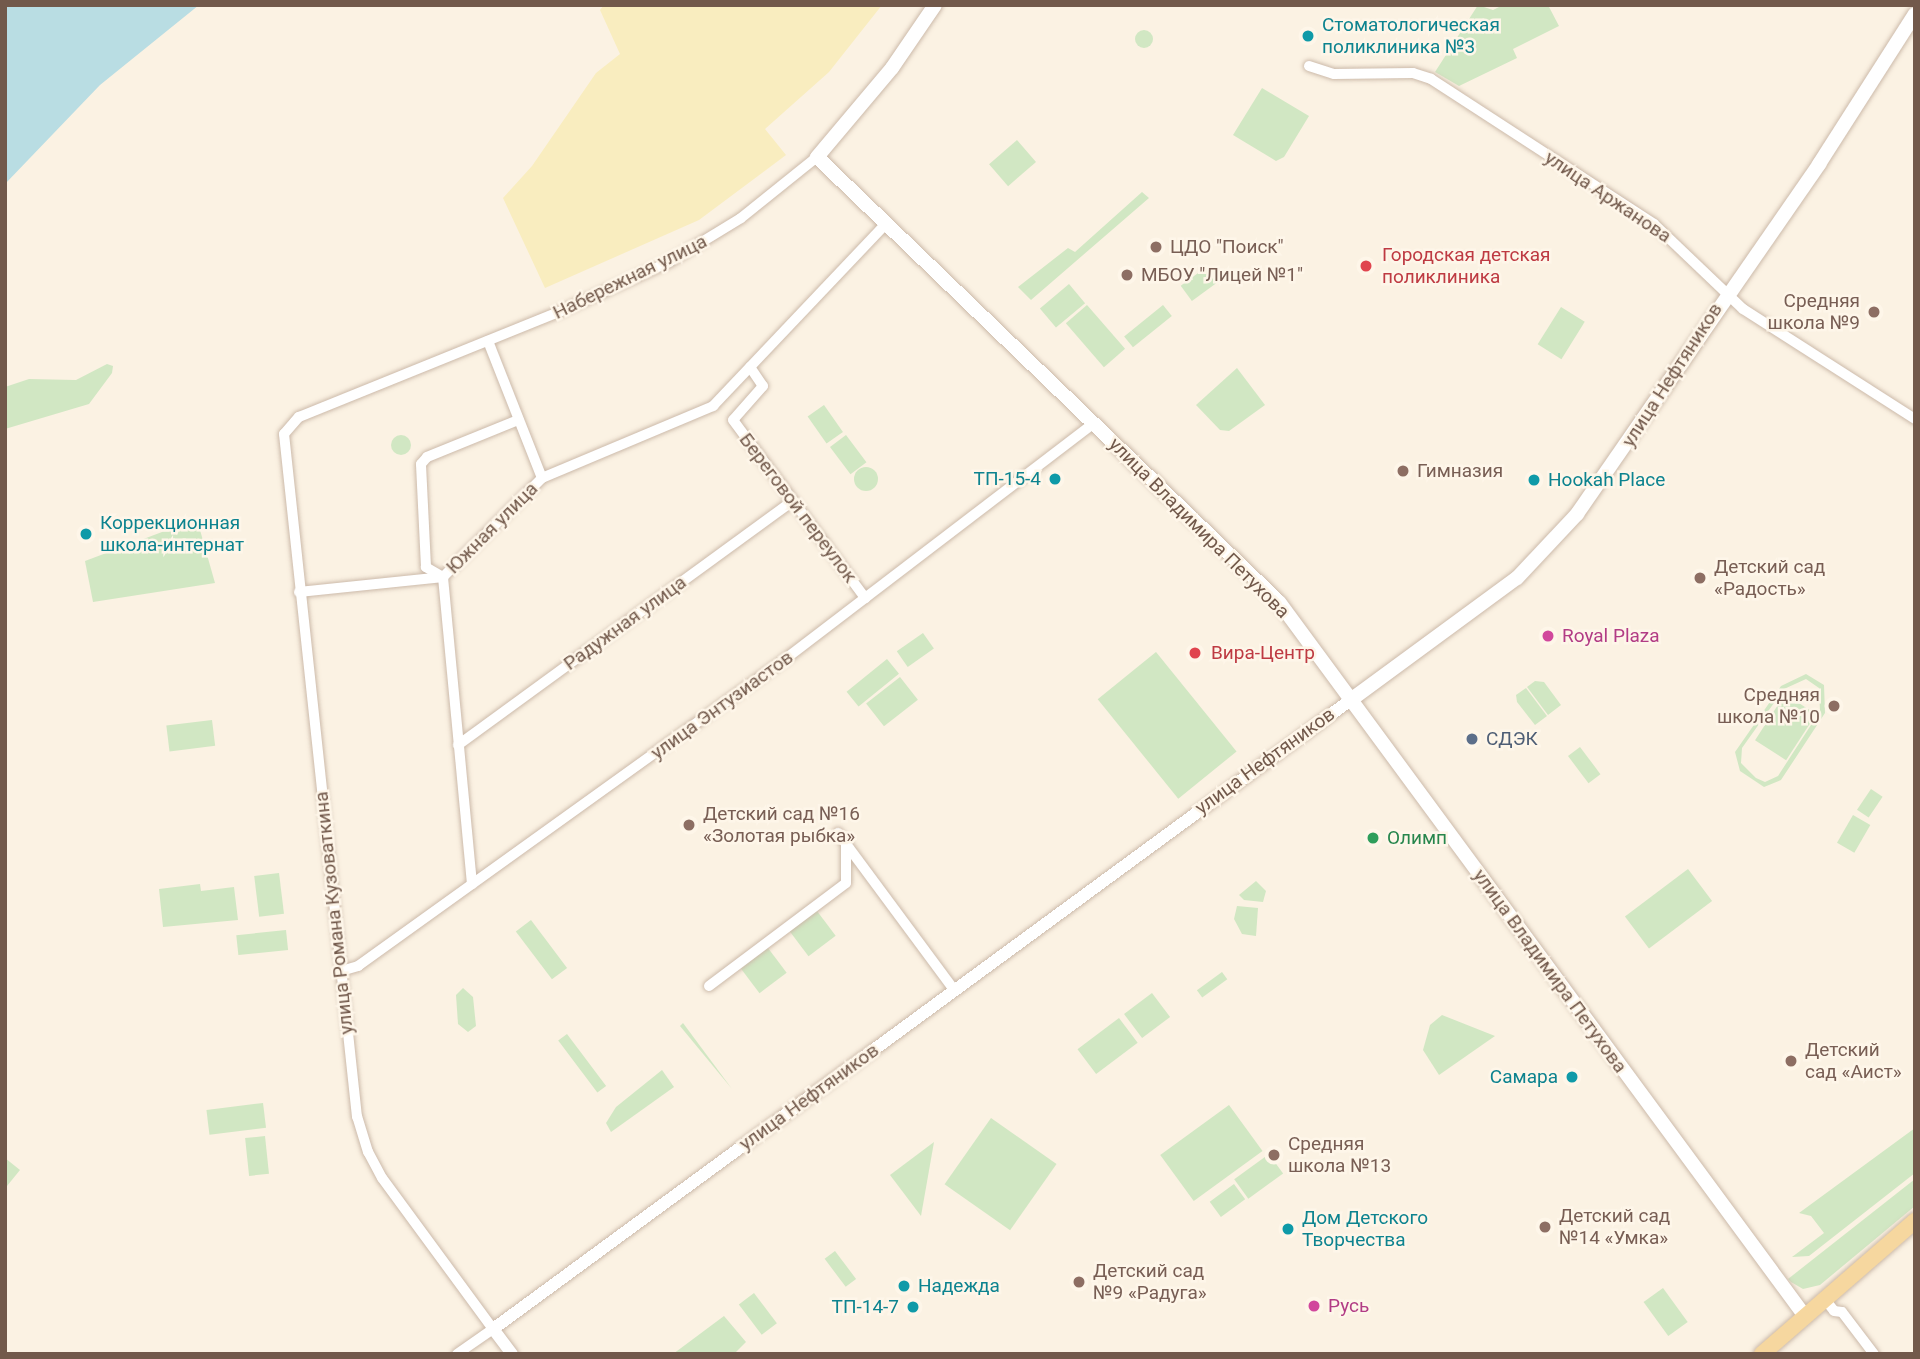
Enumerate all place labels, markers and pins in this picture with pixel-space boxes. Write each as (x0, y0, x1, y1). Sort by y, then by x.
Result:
place label: Стоматологическая поликлиника №3 (1322, 14, 1500, 58)
marker: Стоматологическая поликлиника №3 (1300, 28, 1316, 44)
place label: ЦДО "Поиск" (1170, 236, 1284, 258)
marker: ЦДО "Поиск" (1148, 239, 1164, 255)
place label: Городская детская поликлиника (1382, 244, 1550, 288)
marker: Городская детская поликлиника (1356, 256, 1376, 276)
place label: МБОУ "Лицей №1" (1141, 264, 1303, 286)
marker: МБОУ "Лицей №1" (1119, 267, 1135, 283)
place label: Средняя школа №9 (1768, 290, 1860, 334)
marker: Средняя школа №9 (1866, 304, 1882, 320)
place label: Гимназия (1417, 460, 1503, 482)
marker: Гимназия (1395, 463, 1411, 479)
place label: ТП-15-4 (974, 468, 1041, 490)
place label: Hookah Place (1548, 469, 1665, 491)
marker: ТП-15-4 (1047, 471, 1063, 487)
marker: Hookah Place (1526, 472, 1542, 488)
place label: Коррекционная школа-интернат (100, 512, 244, 556)
marker: Коррекционная школа-интернат (78, 526, 94, 542)
place label: Детский сад «Радость» (1714, 556, 1825, 600)
marker: Детский сад «Радость» (1692, 570, 1708, 586)
place label: Royal Plaza (1562, 625, 1660, 647)
marker: Royal Plaza (1540, 628, 1556, 644)
place label: Вира-Центр (1211, 642, 1315, 664)
marker: Вира-Центр (1185, 643, 1205, 663)
place label: Средняя школа №10 (1717, 684, 1820, 728)
marker: Средняя школа №10 (1826, 698, 1842, 714)
place label: СДЭК (1486, 728, 1538, 750)
marker: СДЭК (1464, 731, 1480, 747)
place label: Детский сад №16 «Золотая рыбка» (703, 803, 860, 847)
marker: Детский сад №16 «Золотая рыбка» (681, 817, 697, 833)
place label: Олимп (1387, 827, 1447, 849)
marker: Олимп (1365, 830, 1381, 846)
place label: Детский сад «Аист» (1805, 1039, 1902, 1083)
marker: Детский сад «Аист» (1783, 1053, 1799, 1069)
place label: Самара (1490, 1066, 1558, 1088)
marker: Самара (1564, 1069, 1580, 1085)
place label: Средняя школа №13 (1288, 1133, 1391, 1177)
marker: Средняя школа №13 (1266, 1147, 1282, 1163)
place label: Детский сад №14 «Умка» (1559, 1205, 1670, 1249)
place label: Дом Детского Творчества (1302, 1207, 1428, 1251)
marker: Детский сад №14 «Умка» (1537, 1219, 1553, 1235)
marker: Дом Детского Творчества (1280, 1221, 1296, 1237)
place label: Детский сад №9 «Радуга» (1093, 1260, 1207, 1304)
marker: Детский сад №9 «Радуга» (1071, 1274, 1087, 1290)
place label: Надежда (918, 1275, 1000, 1297)
marker: Надежда (896, 1278, 912, 1294)
place label: Русь (1328, 1295, 1369, 1317)
place label: ТП-14-7 (832, 1296, 899, 1318)
marker: Русь (1306, 1298, 1322, 1314)
marker: ТП-14-7 (905, 1299, 921, 1315)

